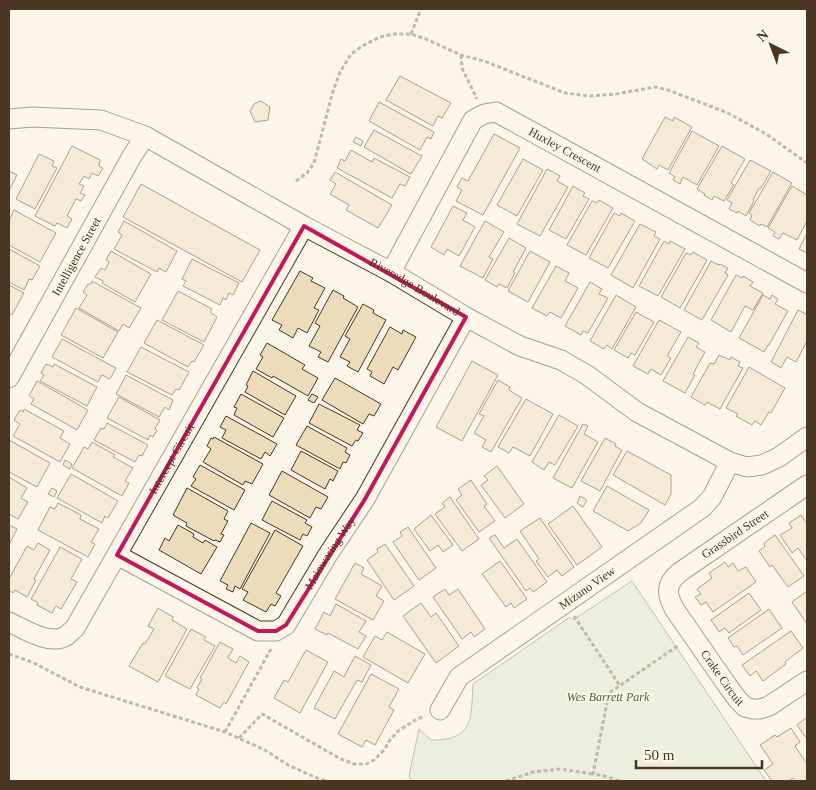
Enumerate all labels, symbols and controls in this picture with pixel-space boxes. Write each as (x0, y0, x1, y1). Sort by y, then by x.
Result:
north arrow (746, 20, 796, 70)
text: N (754, 27, 771, 45)
street label: Huxley Crescent (526, 124, 604, 176)
street label: Intelligence Street (49, 214, 104, 298)
street label: Riveredge Boulevard (367, 255, 462, 319)
street label: Intercept Circuit (146, 420, 197, 496)
street label: Grassbird Street (699, 506, 772, 562)
street label: Mainwaring Way (302, 514, 358, 592)
street label: Mizuno View (556, 563, 618, 612)
street label: Crake Circuit (698, 647, 747, 709)
park label: Wes Barrett Park (567, 690, 650, 704)
scale bar (636, 738, 762, 770)
text: 50 m (644, 747, 675, 763)

